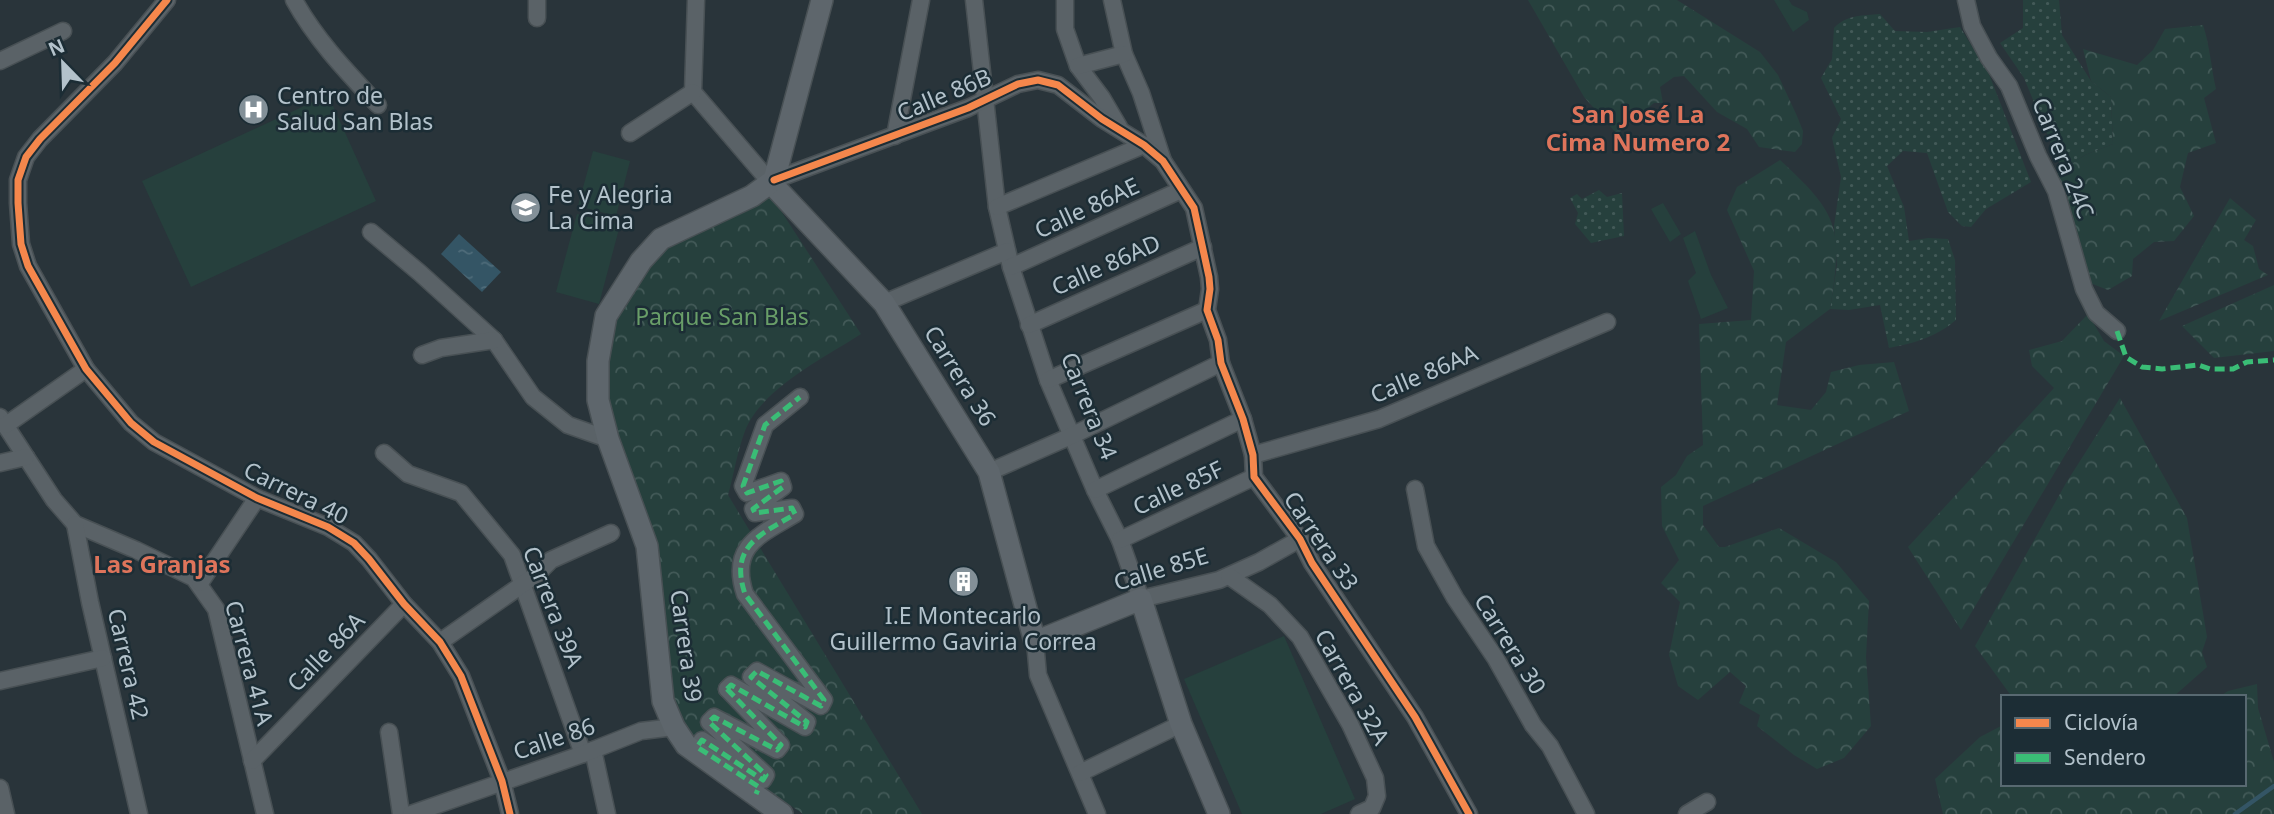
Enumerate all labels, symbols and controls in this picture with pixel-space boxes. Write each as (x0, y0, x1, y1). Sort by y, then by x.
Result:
north arrow (28, 28, 98, 98)
text: N (44, 32, 69, 62)
street label: Calle 86B (892, 60, 996, 128)
place label: Centro de Salud San Blas (277, 79, 433, 137)
hospital icon: Centro de Salud San Blas (237, 92, 271, 126)
street label: Carrera 24C (2025, 92, 2103, 223)
district label: San José La Cima Numero 2 (1546, 97, 1730, 158)
street label: Calle 86AE (1029, 169, 1144, 245)
place label: Fe y Alegria La Cima (548, 178, 673, 236)
school or university icon: Fe y Alegria La Cima (508, 191, 542, 225)
street label: Calle 86AD (1046, 226, 1165, 302)
park label: Parque San Blas (635, 300, 809, 332)
street label: Carrera 36 (917, 319, 1004, 432)
street label: Calle 86AA (1365, 336, 1483, 410)
street label: Carrera 34 (1054, 347, 1126, 464)
street label: Calle 85F (1127, 452, 1228, 522)
street label: Carrera 40 (239, 453, 354, 531)
street label: Carrera 33 (1277, 485, 1367, 596)
street label: Calle 85E (1109, 539, 1212, 598)
street label: Carrera 39A (516, 541, 592, 672)
district label: Las Granjas (93, 547, 231, 580)
building icon: I.E Montecarlo Guillermo Gaviria Correa (946, 565, 980, 599)
street label: Carrera 30 (1467, 587, 1554, 700)
street label: Carrera 39 (663, 588, 711, 704)
street label: Carrera 41A (218, 597, 282, 729)
place label: I.E Montecarlo Guillermo Gaviria Correa (829, 599, 1097, 657)
street label: Calle 86A (279, 604, 371, 698)
street label: Carrera 42 (101, 605, 157, 723)
street label: Carrera 32A (1308, 623, 1398, 750)
legend (2001, 695, 2246, 786)
text: Ciclovía (2064, 708, 2138, 736)
street label: Calle 86 (508, 709, 599, 767)
text: Sendero (2064, 743, 2146, 771)

